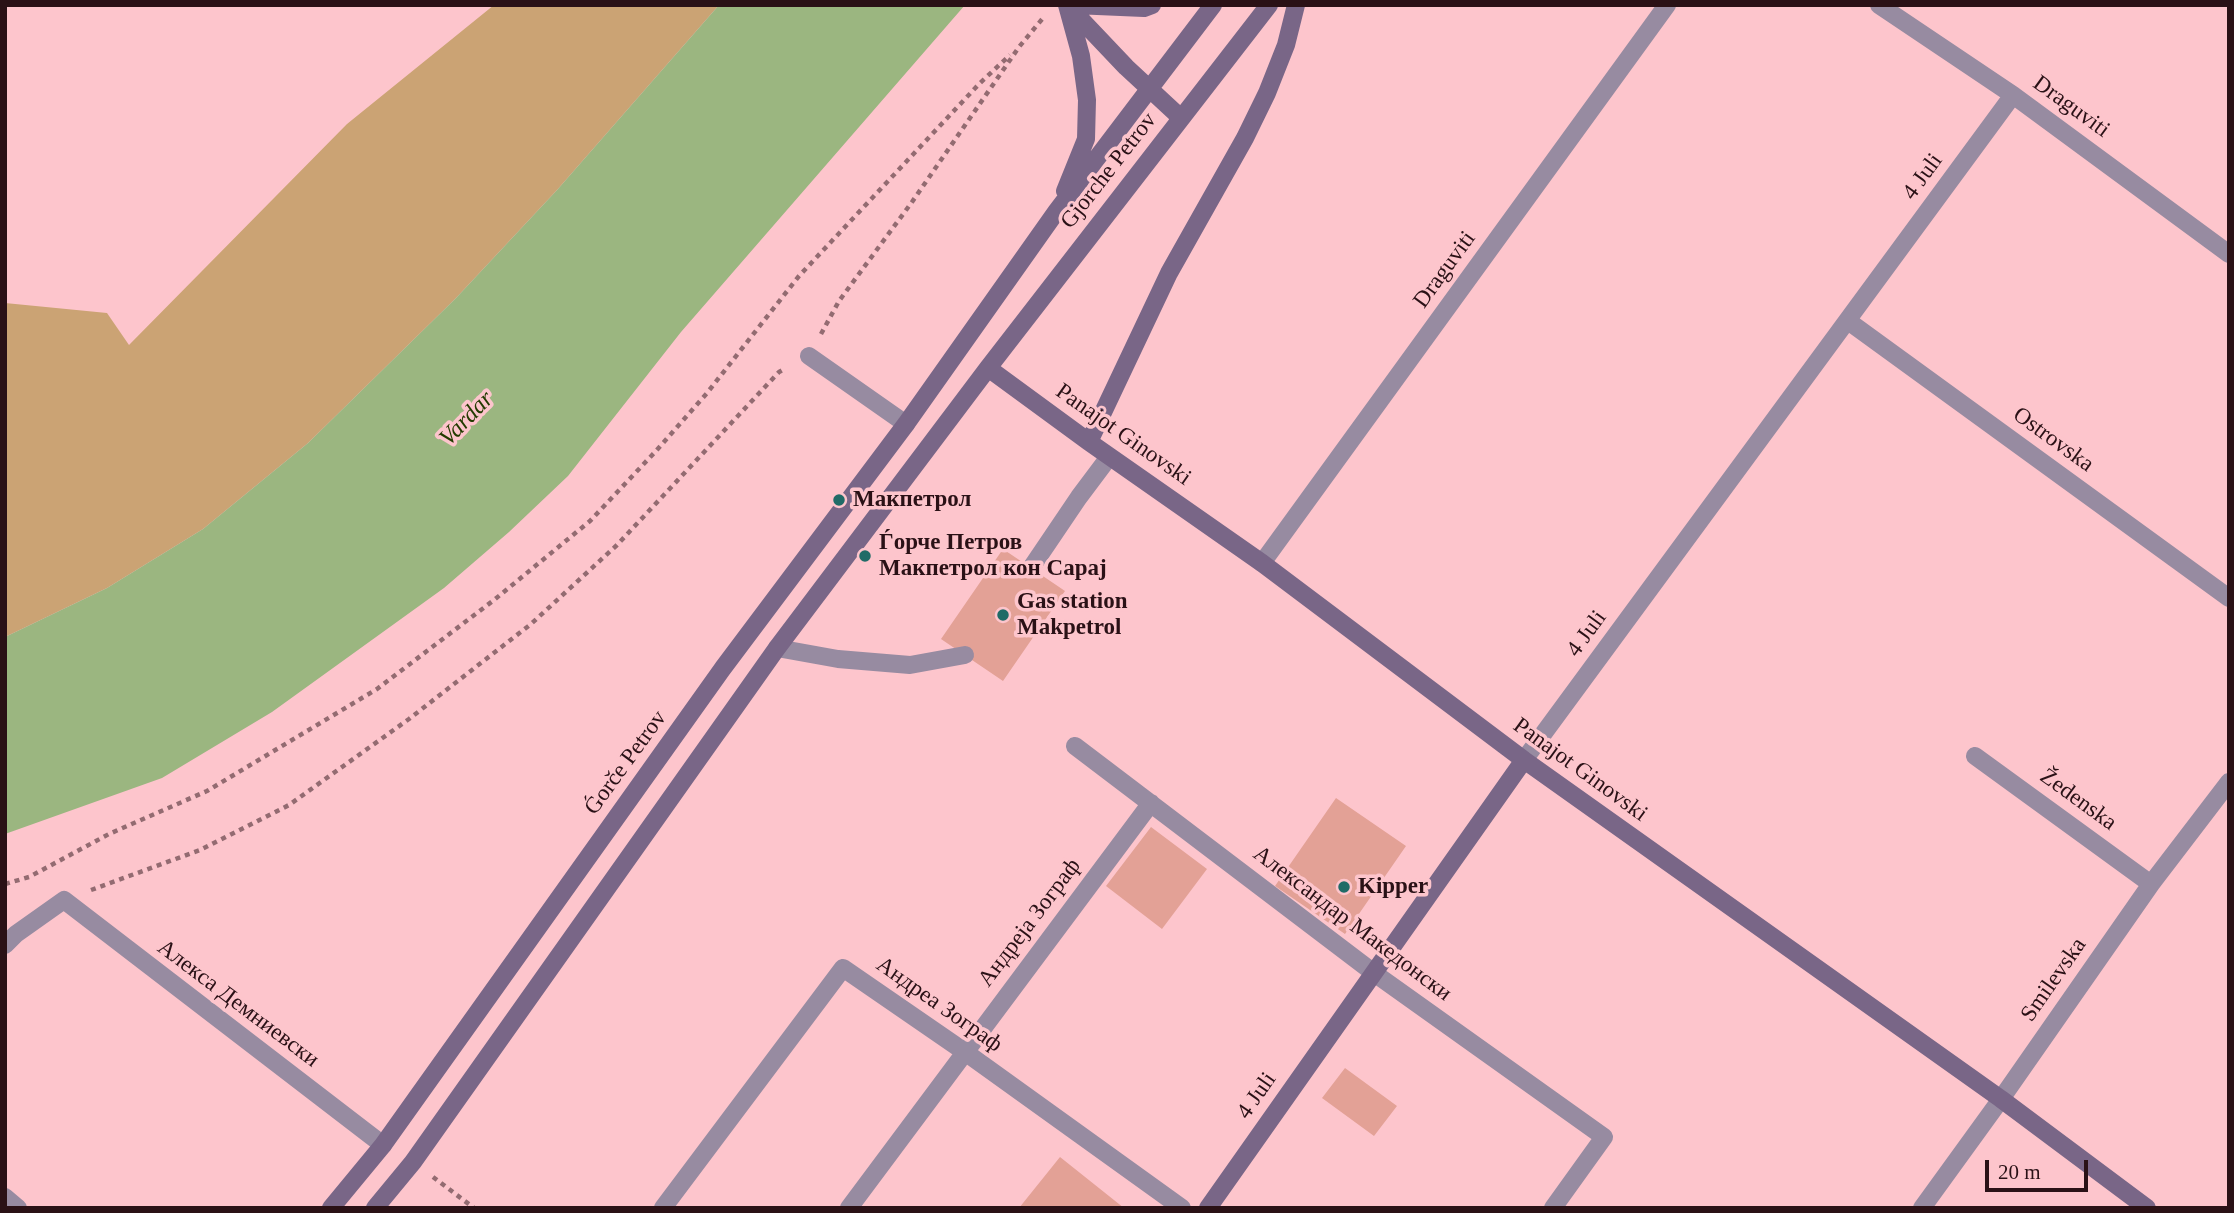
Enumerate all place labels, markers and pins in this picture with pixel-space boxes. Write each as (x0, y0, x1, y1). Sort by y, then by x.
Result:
place label: Макпетрол (853, 486, 971, 514)
marker: Макпетрол (831, 492, 847, 508)
place label: Ѓорче Петров Макпетрол кон Сарај (879, 529, 1107, 583)
marker: Ѓорче Петров Макпетрол кон Сарај (857, 548, 873, 564)
place label: Gas station Makpetrol (1017, 588, 1128, 642)
marker: Gas station Makpetrol (995, 607, 1011, 623)
place label: Kipper (1358, 873, 1428, 901)
marker: Kipper (1336, 879, 1352, 895)

